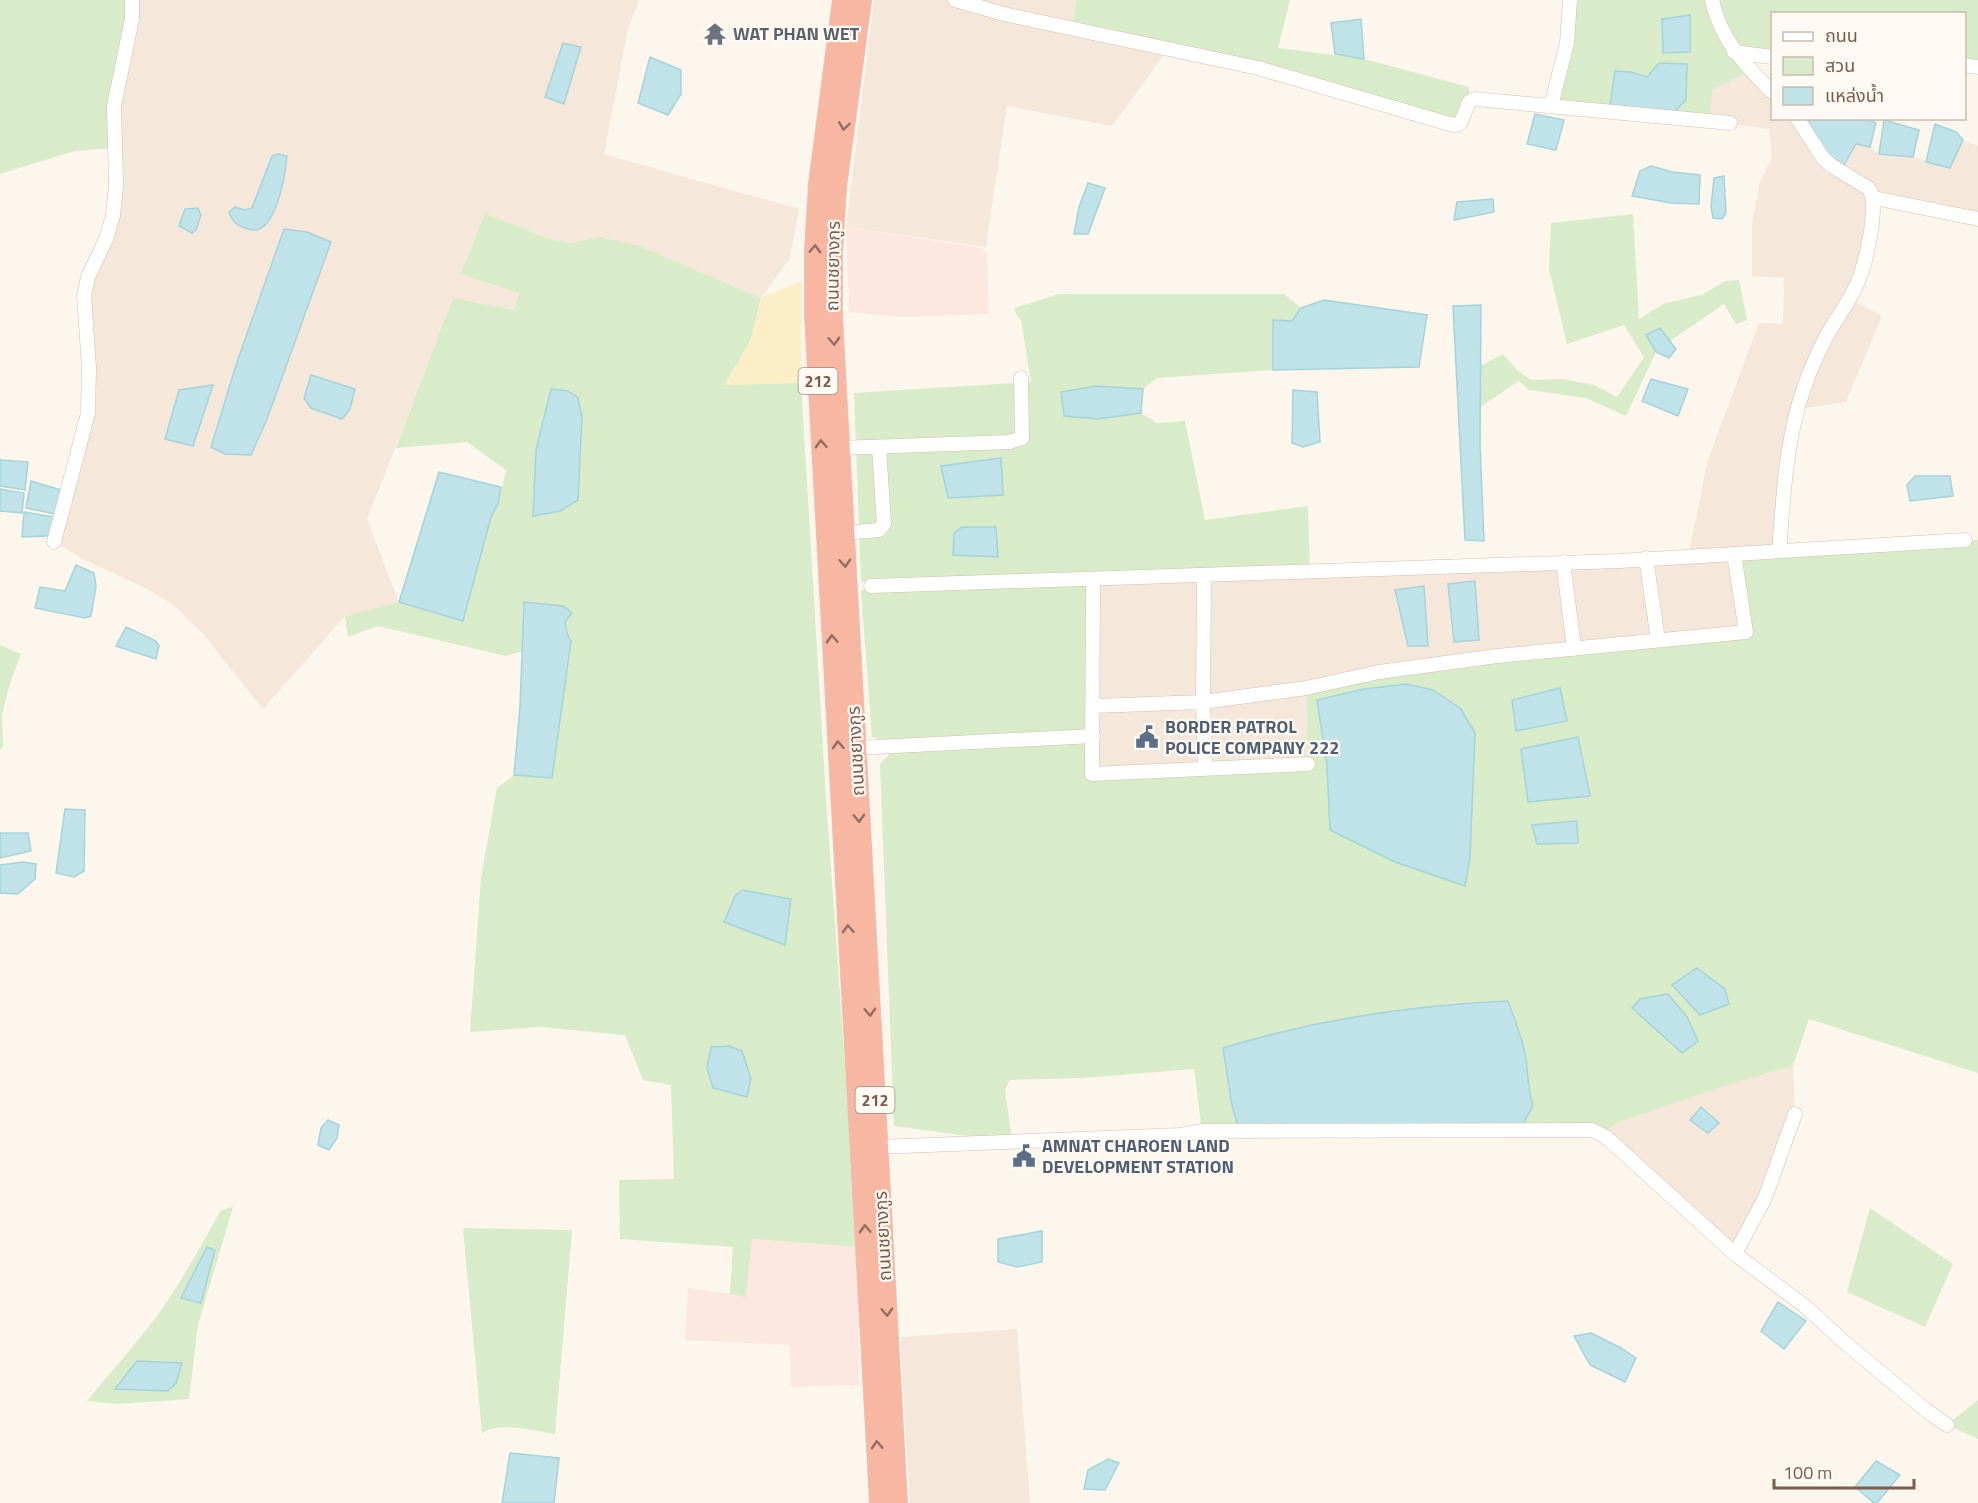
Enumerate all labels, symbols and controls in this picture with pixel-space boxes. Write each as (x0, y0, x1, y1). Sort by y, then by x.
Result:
legend (1771, 12, 1966, 120)
place label: WAT PHAN WET (733, 20, 860, 47)
temple icon: WAT PHAN WET (702, 21, 728, 47)
text: ถนน (1825, 22, 1858, 49)
text: สวน (1825, 52, 1855, 79)
text: แหล่งน้ำ (1825, 82, 1884, 109)
one-way arrow (839, 121, 851, 130)
street label: ถนนชยางกูร (818, 221, 847, 311)
one-way arrow (809, 245, 821, 254)
one-way arrow (827, 337, 840, 346)
road number: 212 (798, 368, 838, 394)
one-way arrow (815, 440, 828, 449)
one-way arrow (838, 558, 851, 567)
one-way arrow (825, 635, 838, 644)
street label: ถนนชยางกูร (840, 705, 871, 797)
place label: BORDER PATROL POLICE COMPANY 222 (1165, 713, 1339, 761)
public building icon: BORDER PATROL POLICE COMPANY 222 (1134, 724, 1160, 750)
one-way arrow (831, 740, 844, 749)
one-way arrow (853, 813, 866, 822)
one-way arrow (842, 925, 855, 934)
one-way arrow (864, 1008, 877, 1017)
road number: 212 (856, 1087, 894, 1113)
place label: AMNAT CHAROEN LAND DEVELOPMENT STATION (1042, 1132, 1234, 1180)
public building icon: AMNAT CHAROEN LAND DEVELOPMENT STATION (1011, 1143, 1037, 1169)
street label: ถนนชยางกูร (867, 1190, 898, 1282)
one-way arrow (858, 1224, 871, 1233)
one-way arrow (881, 1307, 894, 1316)
one-way arrow (870, 1440, 883, 1449)
scale bar (1774, 1452, 1914, 1490)
text: 100 m (1783, 1459, 1832, 1486)

